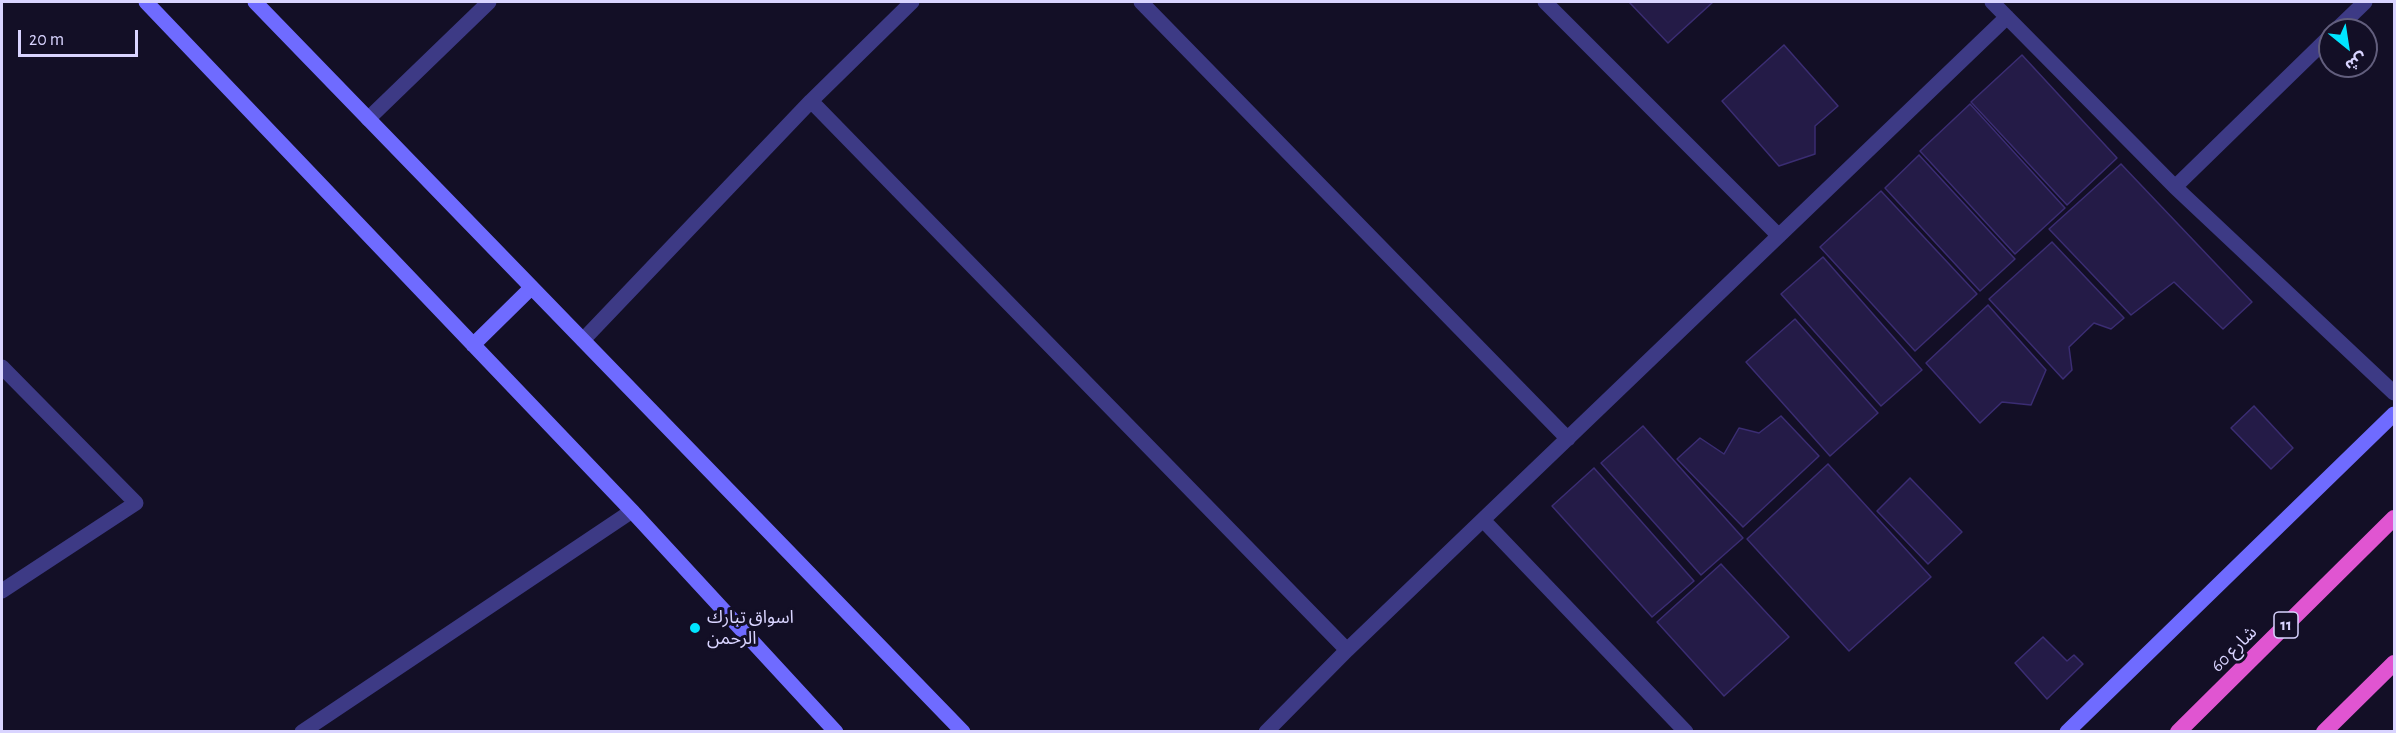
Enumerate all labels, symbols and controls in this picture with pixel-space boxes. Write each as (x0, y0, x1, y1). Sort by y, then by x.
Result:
scale bar (21, 18, 141, 56)
north arrow (2318, 18, 2378, 78)
text: 20 m (29, 31, 64, 49)
text: ش (2343, 49, 2369, 74)
place label: اسواق تبارك الرحمن (707, 607, 794, 650)
road number: 11 (2274, 612, 2298, 638)
marker: اسواق تبارك الرحمن (688, 621, 702, 635)
street label: شارع 60 (2207, 622, 2261, 676)

